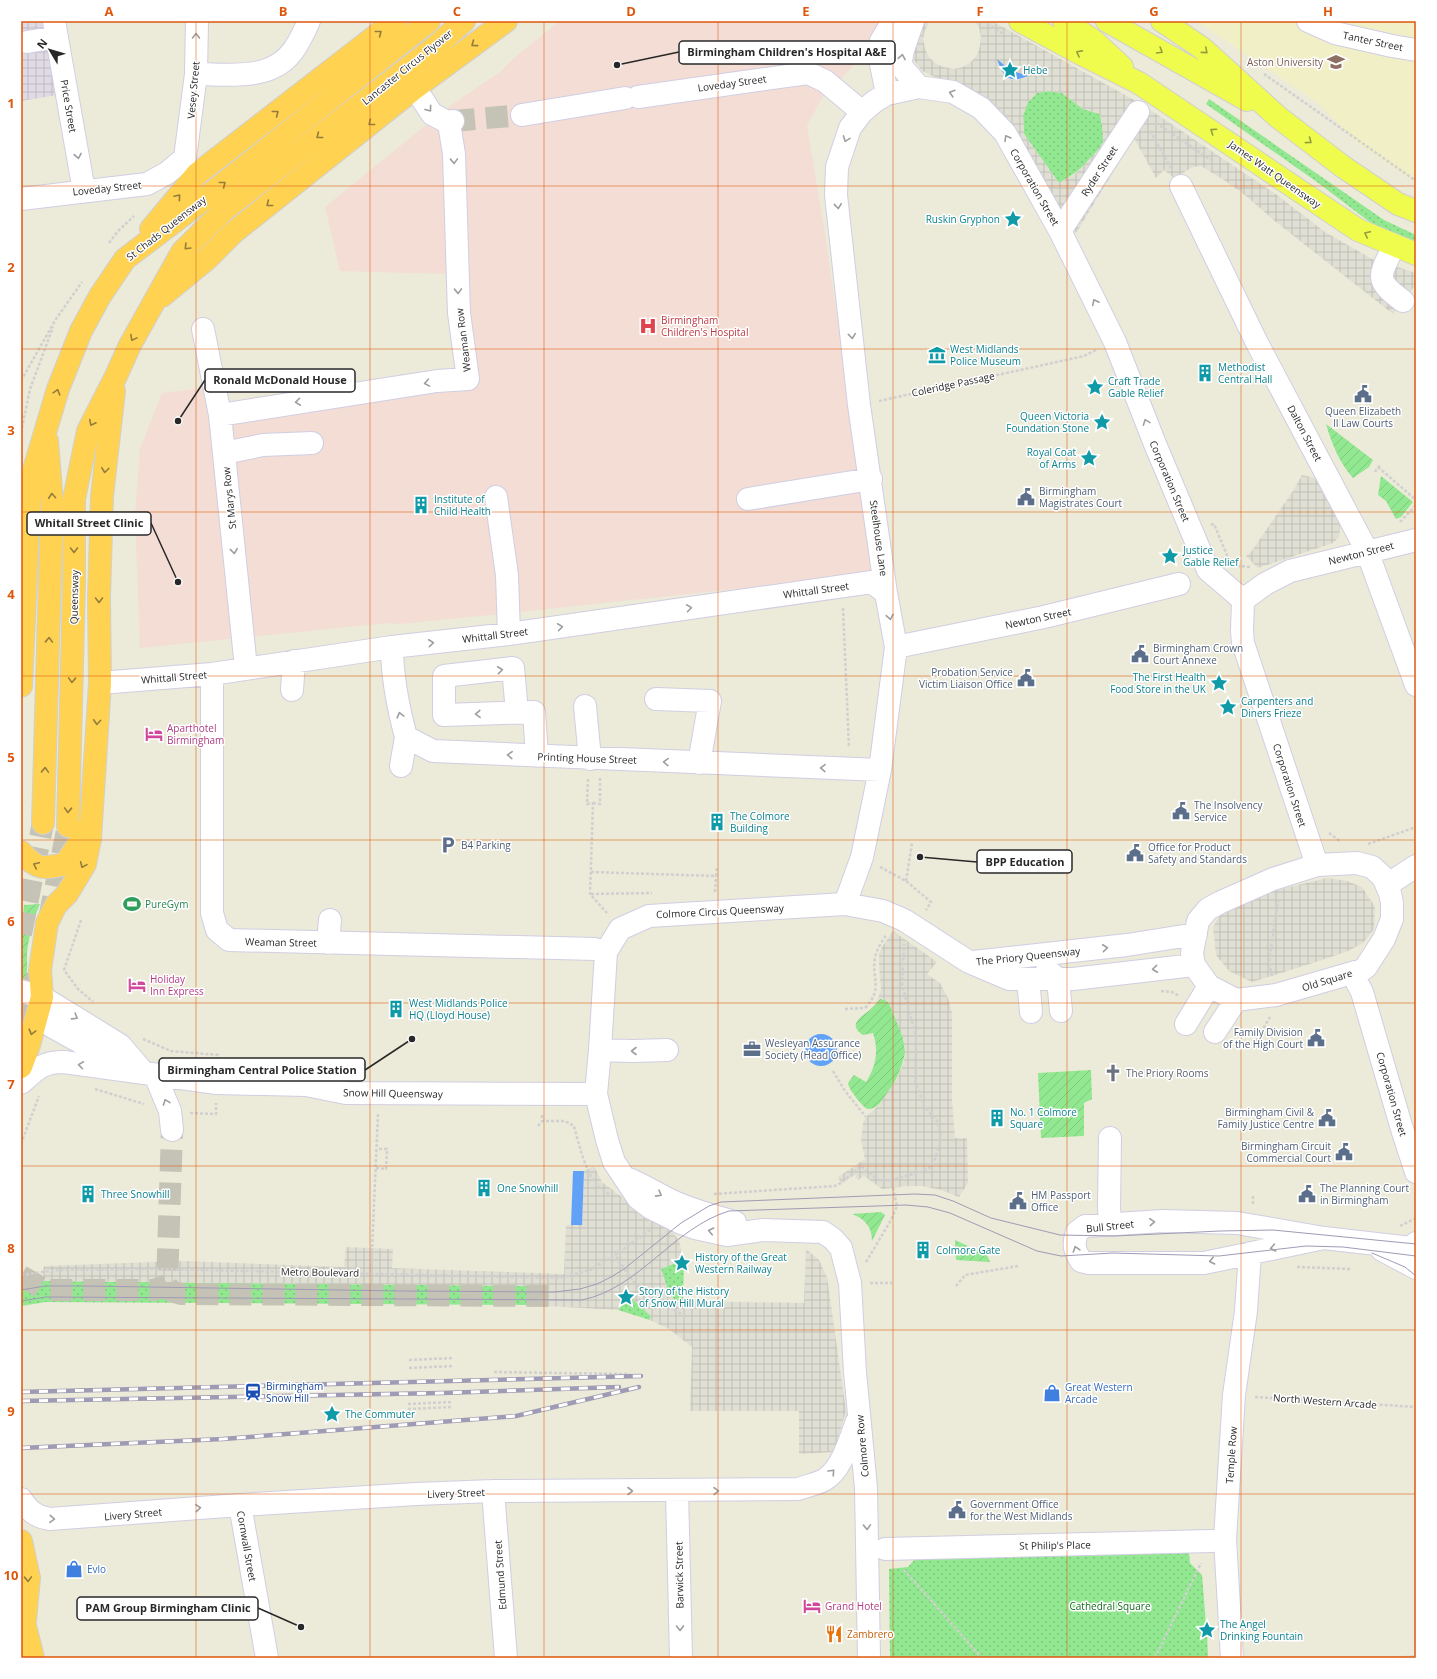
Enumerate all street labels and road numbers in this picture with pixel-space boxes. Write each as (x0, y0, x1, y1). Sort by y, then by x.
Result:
street label: Lancaster Circus Flyover (359, 26, 455, 108)
street label: Tanter Street (1342, 28, 1405, 54)
street label: Vesey Street (184, 60, 203, 119)
street label: Loveday Street (697, 71, 768, 95)
street label: Price Street (57, 78, 81, 134)
street label: James Watt Queensway (1225, 136, 1325, 212)
street label: Ryder Street (1077, 143, 1121, 199)
street label: Corporation Street (1007, 146, 1063, 229)
street label: Loveday Street (72, 177, 143, 199)
street label: St Chads Queensway (123, 192, 209, 264)
street label: Weaman Row (452, 307, 474, 373)
street label: Coleridge Passage (910, 368, 996, 400)
street label: Dalton Street (1284, 403, 1326, 464)
street label: Corporation Street (1147, 438, 1194, 524)
street label: St Marys Row (219, 466, 239, 530)
street label: Steelhouse Lane (867, 499, 891, 577)
street label: Newton Street (1327, 538, 1396, 568)
street label: Queensway (67, 569, 81, 624)
street label: Whittall Street (782, 578, 850, 602)
street label: Newton Street (1004, 604, 1073, 632)
street label: Whittall Street (461, 624, 529, 646)
street label: Whittall Street (140, 667, 208, 687)
street label: Corporation Street (1270, 741, 1310, 829)
street label: Printing House Street (537, 749, 637, 767)
street label: Colmore Circus Queensway (656, 901, 785, 921)
street label: Weaman Street (245, 934, 317, 950)
street label: The Priory Queensway (975, 943, 1082, 968)
street label: Old Square (1300, 966, 1354, 994)
street label: Corporation Street (1373, 1050, 1411, 1138)
street label: Snow Hill Queensway (343, 1085, 444, 1101)
street label: Bull Street (1085, 1216, 1135, 1235)
street label: Metro Boulevard (281, 1264, 359, 1280)
street label: North Western Arcade (1273, 1390, 1378, 1412)
street label: Colmore Row (852, 1414, 872, 1478)
street label: Temple Row (1222, 1426, 1240, 1484)
street label: Livery Street (427, 1485, 486, 1501)
street label: Livery Street (104, 1504, 163, 1524)
street label: Cornwall Street (234, 1510, 260, 1583)
street label: St Philip's Place (1019, 1537, 1091, 1553)
street label: Edmund Street (491, 1539, 509, 1610)
street label: Barwick Street (671, 1541, 687, 1609)

